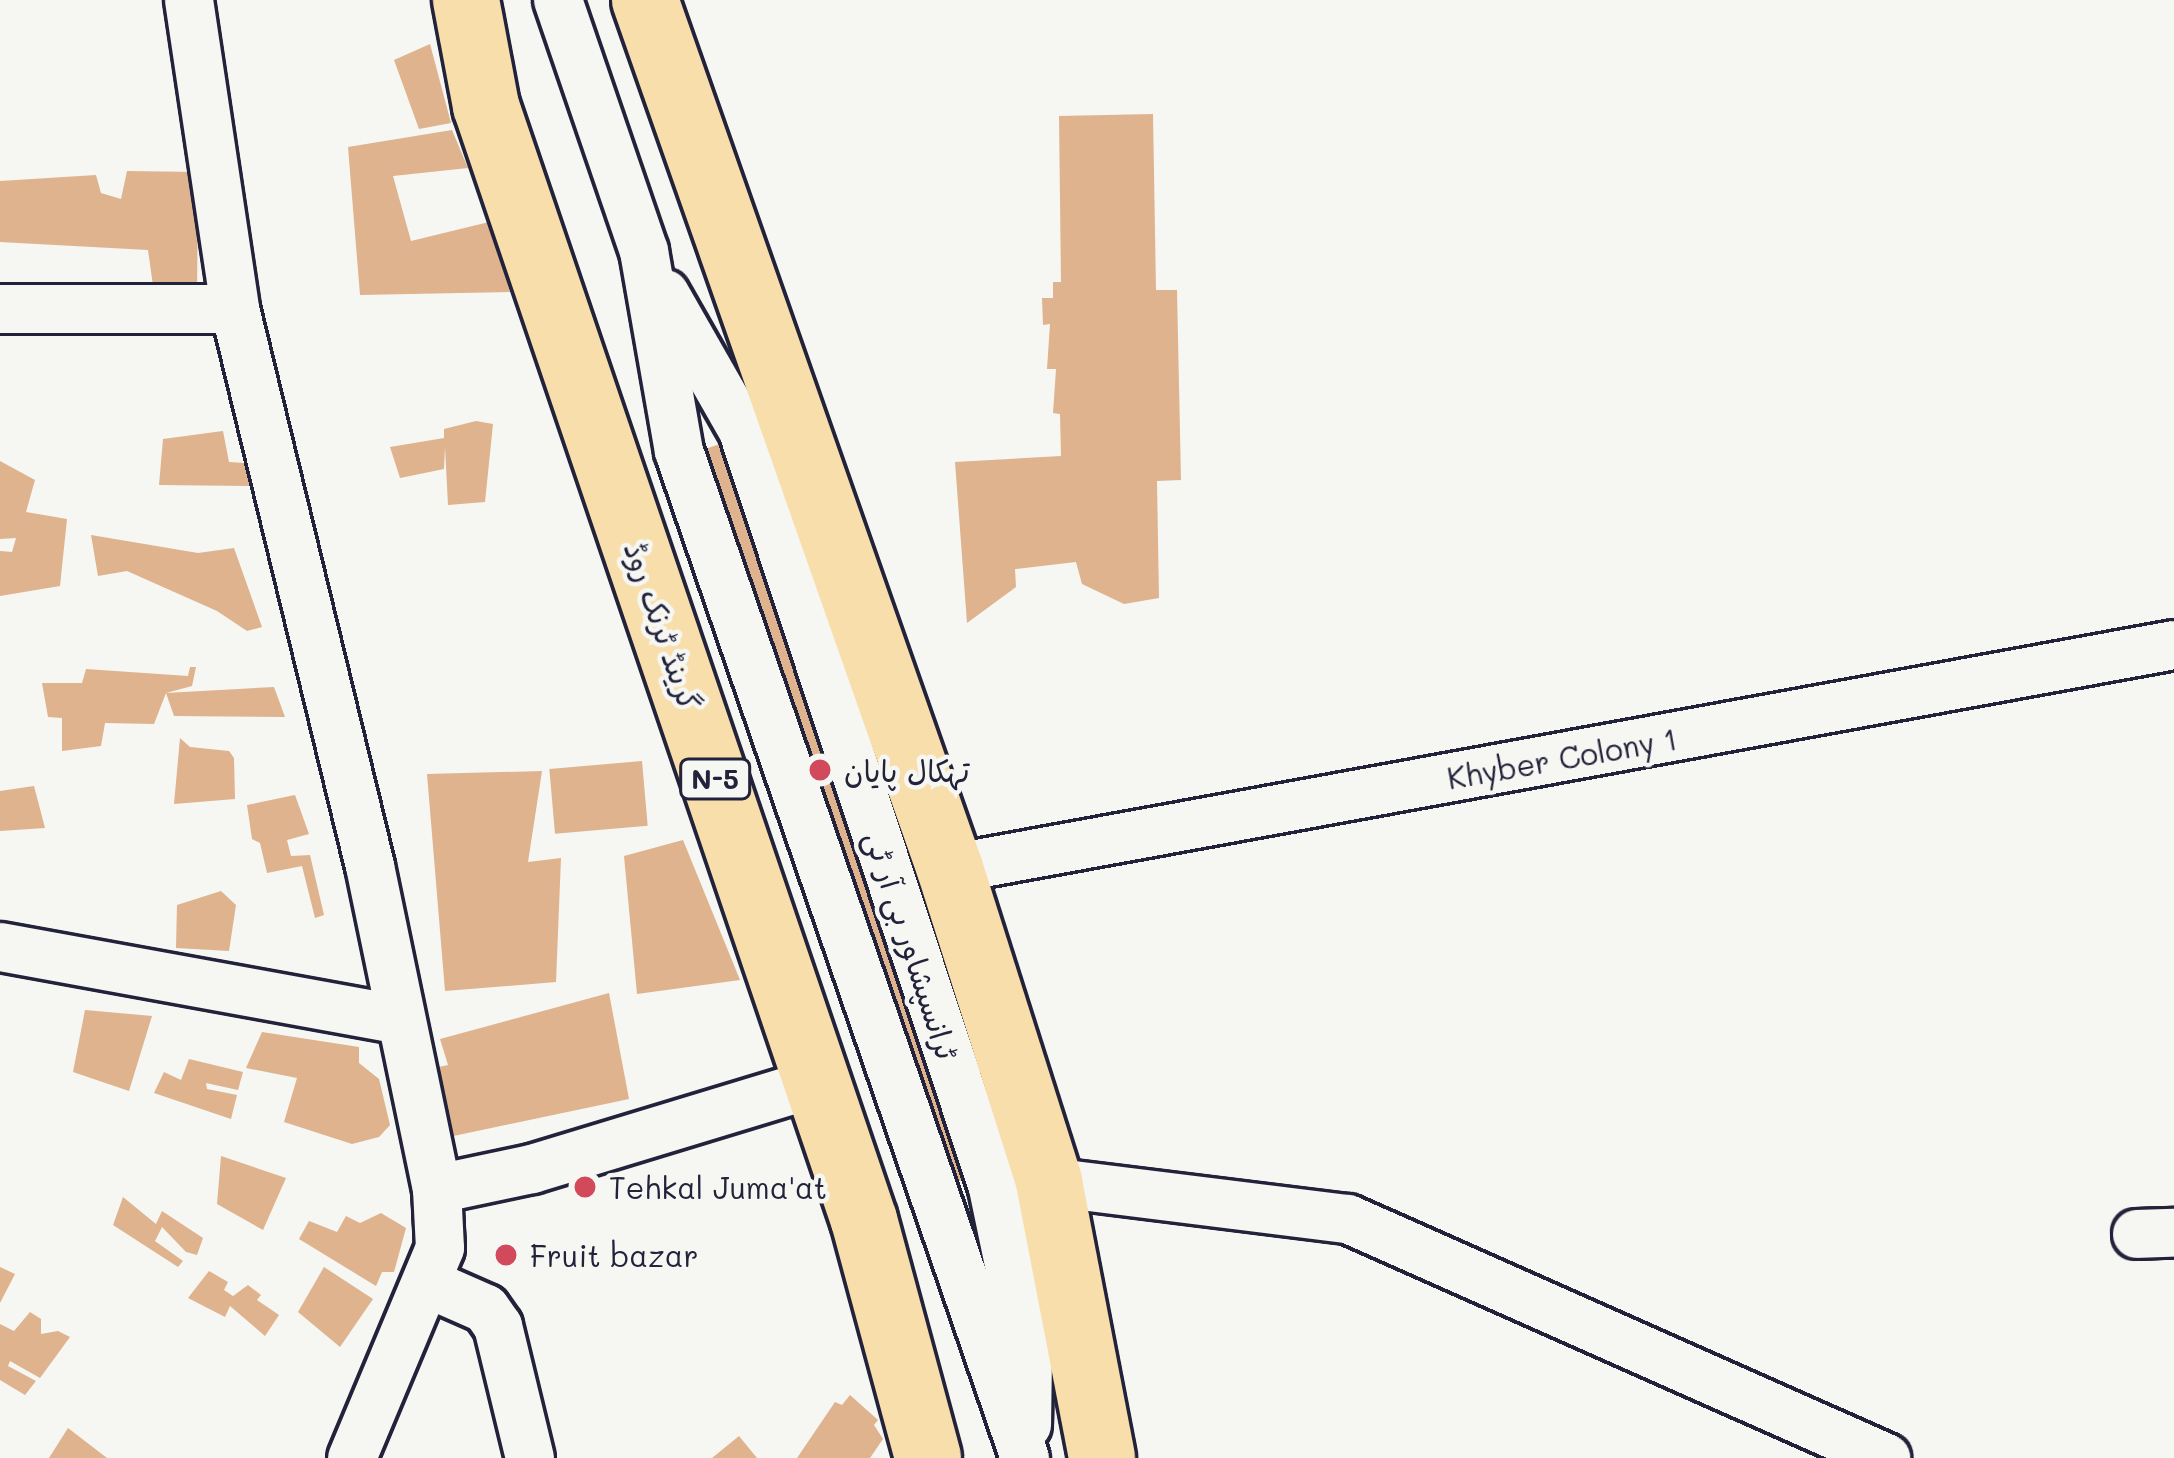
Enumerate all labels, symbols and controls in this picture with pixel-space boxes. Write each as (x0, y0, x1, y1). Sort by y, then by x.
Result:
street label: گرینڈ ٹرنک روڈ (617, 537, 709, 715)
street label: Khyber Colony 1 (1444, 720, 1680, 796)
place label: تہکال پایان (844, 752, 970, 788)
marker: تہکال پایان (807, 757, 833, 783)
road number: N-5 (679, 758, 751, 800)
street label: ٹرانسپشاور بی آر ٹی (858, 827, 966, 1063)
place label: Tehkal Juma'at (609, 1169, 827, 1205)
marker: Tehkal Juma'at (572, 1174, 598, 1200)
place label: Fruit bazar (530, 1237, 698, 1273)
marker: Fruit bazar (493, 1242, 519, 1268)

